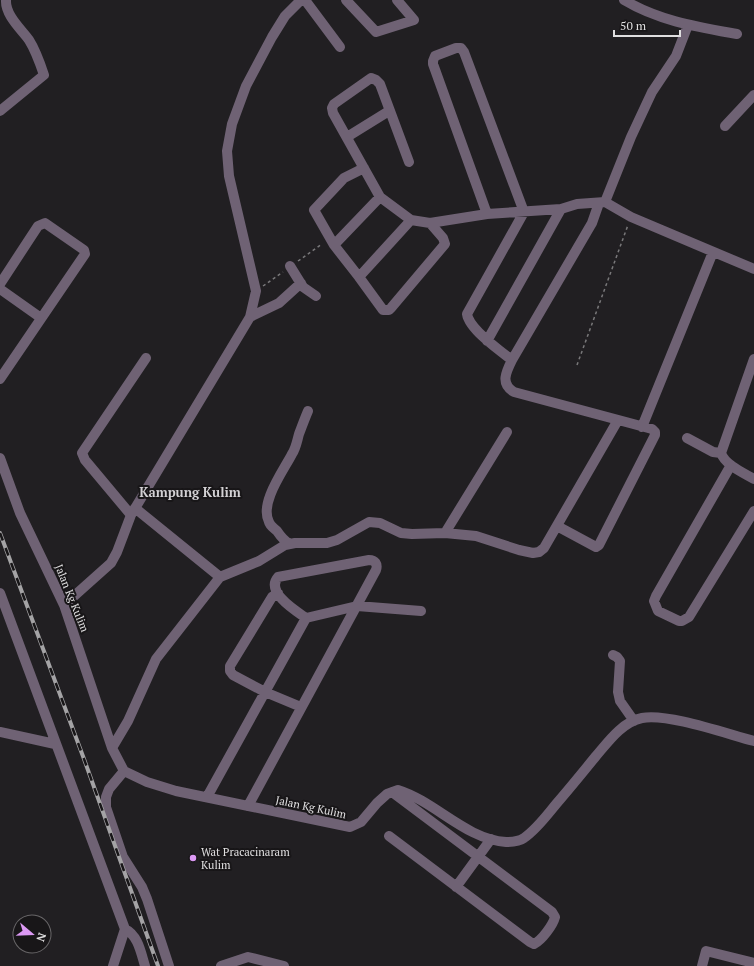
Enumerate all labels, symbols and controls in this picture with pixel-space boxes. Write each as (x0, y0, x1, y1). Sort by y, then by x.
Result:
scale bar (614, 12, 680, 38)
text: 50 m (620, 18, 647, 33)
district label: Kampung Kulim (139, 483, 241, 501)
street label: Jalan Kg Kulim (52, 562, 92, 634)
street label: Jalan Kg Kulim (274, 793, 348, 821)
place label: Wat Pracacinaram Kulim (201, 845, 290, 872)
marker: Wat Pracacinaram Kulim (188, 853, 198, 863)
north arrow (12, 914, 52, 954)
text: N (33, 931, 49, 944)

